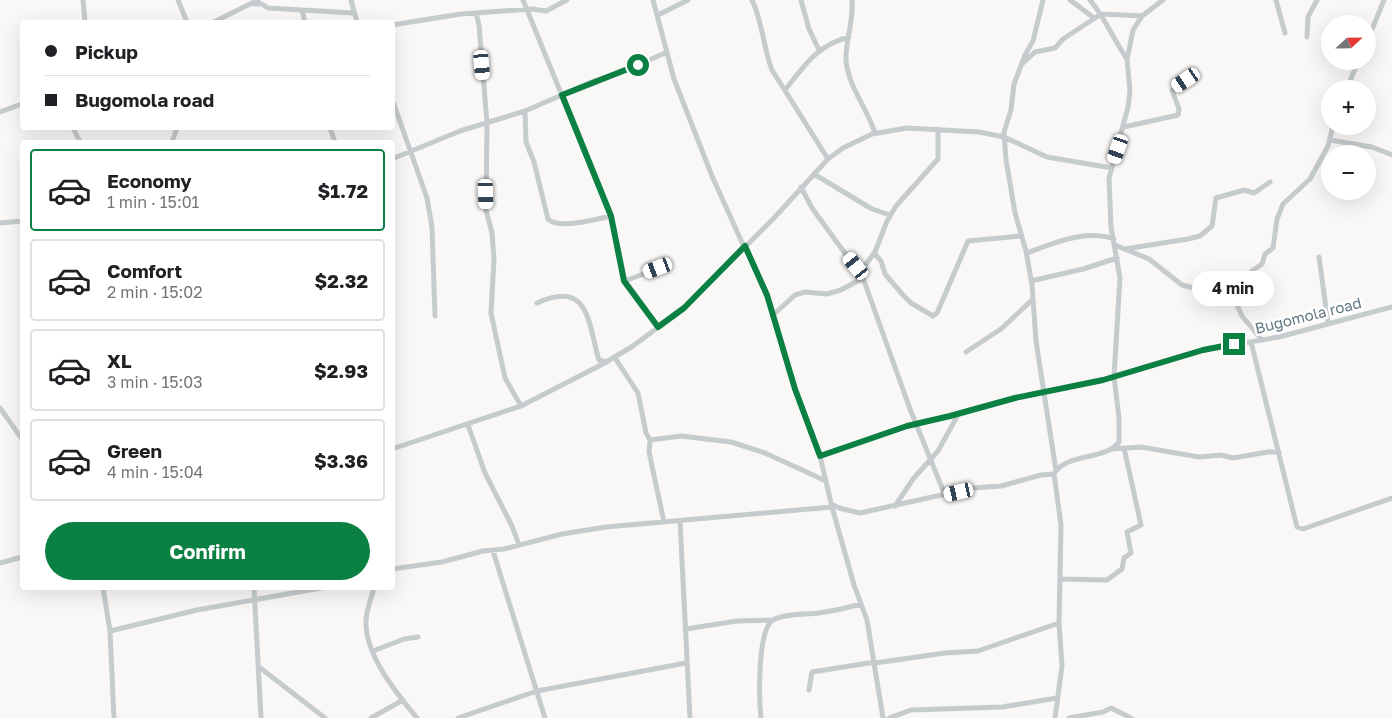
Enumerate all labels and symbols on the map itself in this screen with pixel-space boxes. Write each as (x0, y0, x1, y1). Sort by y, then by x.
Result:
north arrow (1321, 15, 1376, 70)
car (473, 49, 490, 81)
route start (627, 54, 649, 76)
car (1169, 65, 1202, 95)
car (1106, 132, 1129, 166)
car (477, 179, 494, 209)
car (840, 250, 871, 282)
car (641, 256, 674, 280)
callout: 4 min (1193, 272, 1275, 306)
street label: Bugomola road (1253, 293, 1363, 337)
route end (1223, 333, 1245, 355)
car (942, 481, 975, 503)

